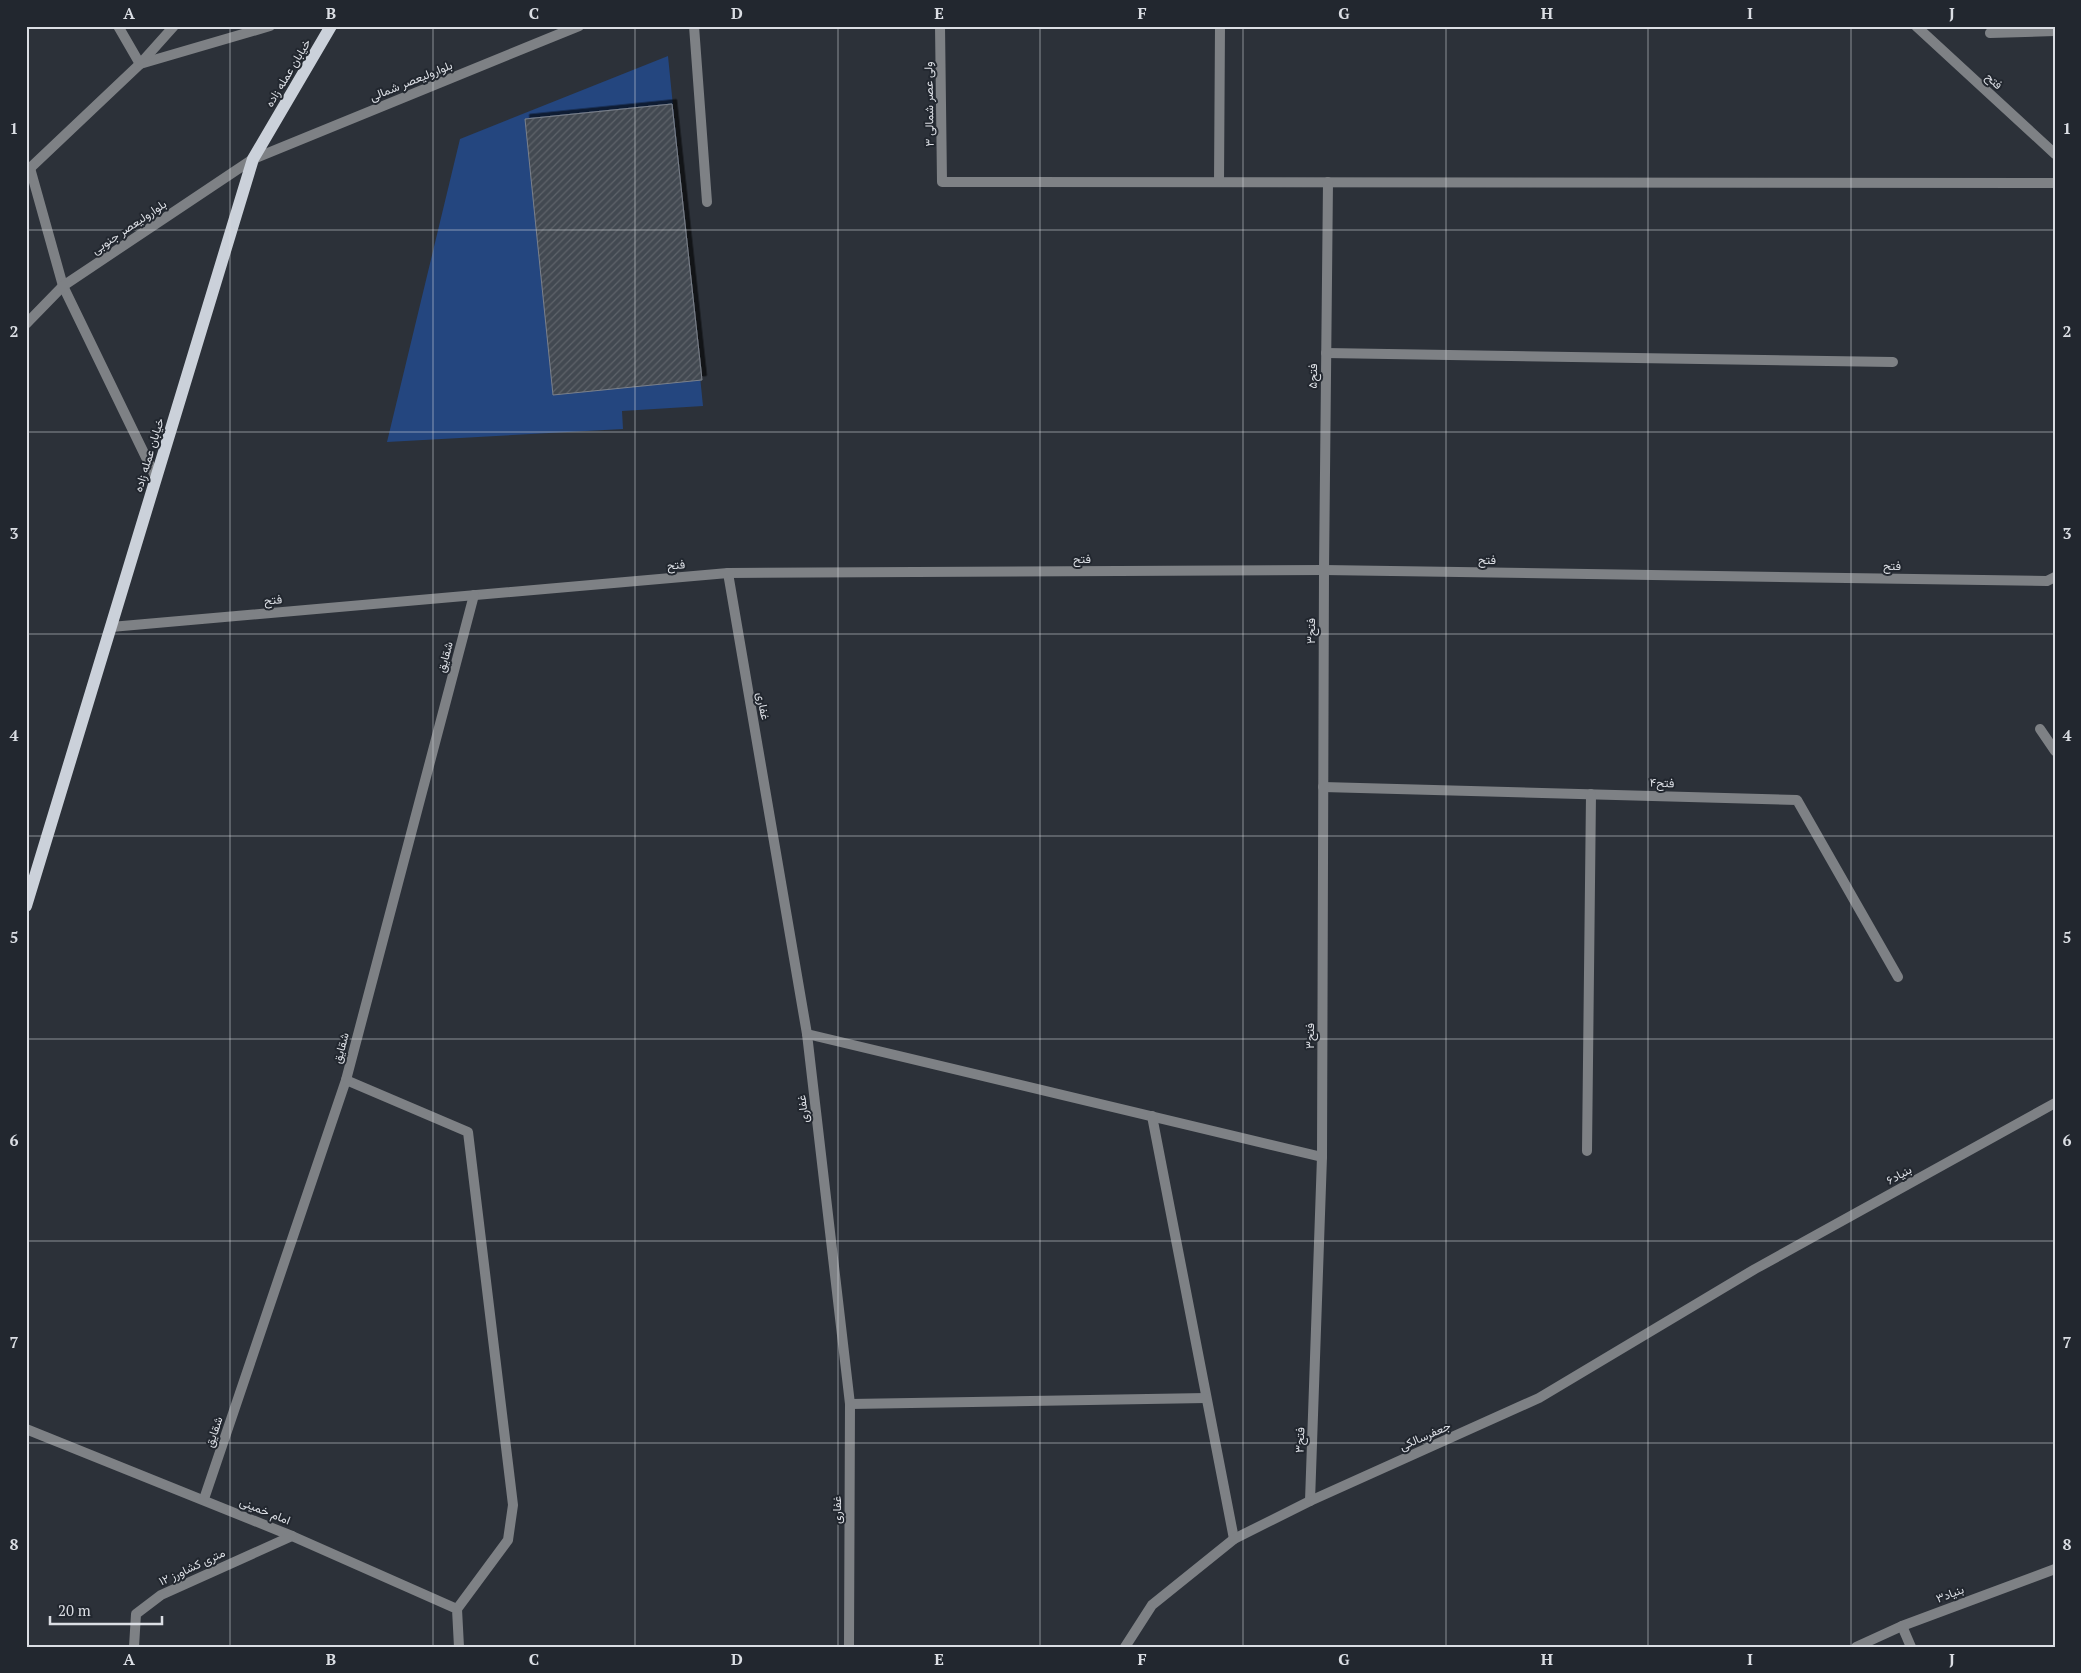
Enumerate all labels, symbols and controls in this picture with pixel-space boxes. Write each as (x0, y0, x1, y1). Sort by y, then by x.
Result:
text: A (123, 2, 135, 24)
text: B (326, 2, 336, 24)
text: C (529, 2, 539, 24)
text: D (731, 2, 743, 24)
text: E (934, 2, 944, 24)
text: F (1137, 2, 1147, 24)
text: G (1338, 2, 1350, 24)
text: H (1541, 2, 1553, 24)
text: I (1747, 2, 1753, 24)
text: J (1949, 2, 1955, 24)
street label: خیابان عمله زاده (261, 36, 315, 110)
street label: بلوارولیعصر شمالی (367, 57, 455, 105)
street label: ولی عصر شمالی ۳ (920, 61, 938, 147)
street label: فتح (1981, 69, 2006, 94)
text: 1 (9, 117, 19, 139)
text: 1 (2062, 117, 2072, 139)
street label: بلوارولیعصر جنوبی (88, 196, 170, 258)
text: 2 (9, 320, 19, 342)
text: 2 (2062, 320, 2072, 342)
street label: فتح۵ (1305, 363, 1322, 389)
street label: خیابان عمله زاده (130, 416, 168, 494)
text: 3 (9, 522, 19, 544)
text: 3 (2062, 522, 2072, 544)
street label: فتح (1073, 551, 1091, 568)
street label: فتح (1478, 552, 1496, 569)
street label: فتح (666, 556, 686, 575)
street label: فتح (1883, 558, 1901, 575)
street label: فتح (263, 591, 283, 610)
street label: فتح۳ (1303, 618, 1320, 644)
street label: شقایق (433, 640, 457, 674)
street label: غفاری (753, 691, 773, 721)
text: 4 (9, 724, 19, 746)
text: 4 (2062, 724, 2072, 746)
street label: فتح۴ (1649, 775, 1675, 792)
text: 5 (9, 926, 19, 948)
text: 5 (2062, 926, 2072, 948)
street label: فتح۳ (1302, 1023, 1319, 1049)
street label: شقایق (329, 1031, 353, 1065)
street label: غفاری (793, 1094, 813, 1124)
text: 6 (9, 1129, 19, 1151)
text: 6 (2062, 1129, 2072, 1151)
street label: بنیاد۶ (1883, 1162, 1914, 1188)
text: 7 (9, 1331, 19, 1353)
text: 7 (2062, 1331, 2072, 1353)
street label: شقایق (201, 1414, 227, 1450)
street label: جعفرسالکی (1397, 1418, 1453, 1454)
street label: فتح۳ (1292, 1427, 1309, 1453)
street label: امام خمینی (237, 1494, 293, 1528)
street label: غفاری (829, 1496, 845, 1524)
text: 8 (9, 1533, 19, 1555)
text: 8 (2062, 1533, 2072, 1555)
street label: ۱۲ متری کشاورز (156, 1545, 228, 1589)
street label: بنیاد۳ (1934, 1581, 1966, 1606)
scale bar (50, 1593, 162, 1625)
text: 20 m (58, 1600, 91, 1620)
text: A (123, 1648, 135, 1670)
text: B (326, 1648, 336, 1670)
text: C (529, 1648, 539, 1670)
text: D (731, 1648, 743, 1670)
text: E (934, 1648, 944, 1670)
text: F (1137, 1648, 1147, 1670)
text: G (1338, 1648, 1350, 1670)
text: H (1541, 1648, 1553, 1670)
text: I (1747, 1648, 1753, 1670)
text: J (1949, 1648, 1955, 1670)

